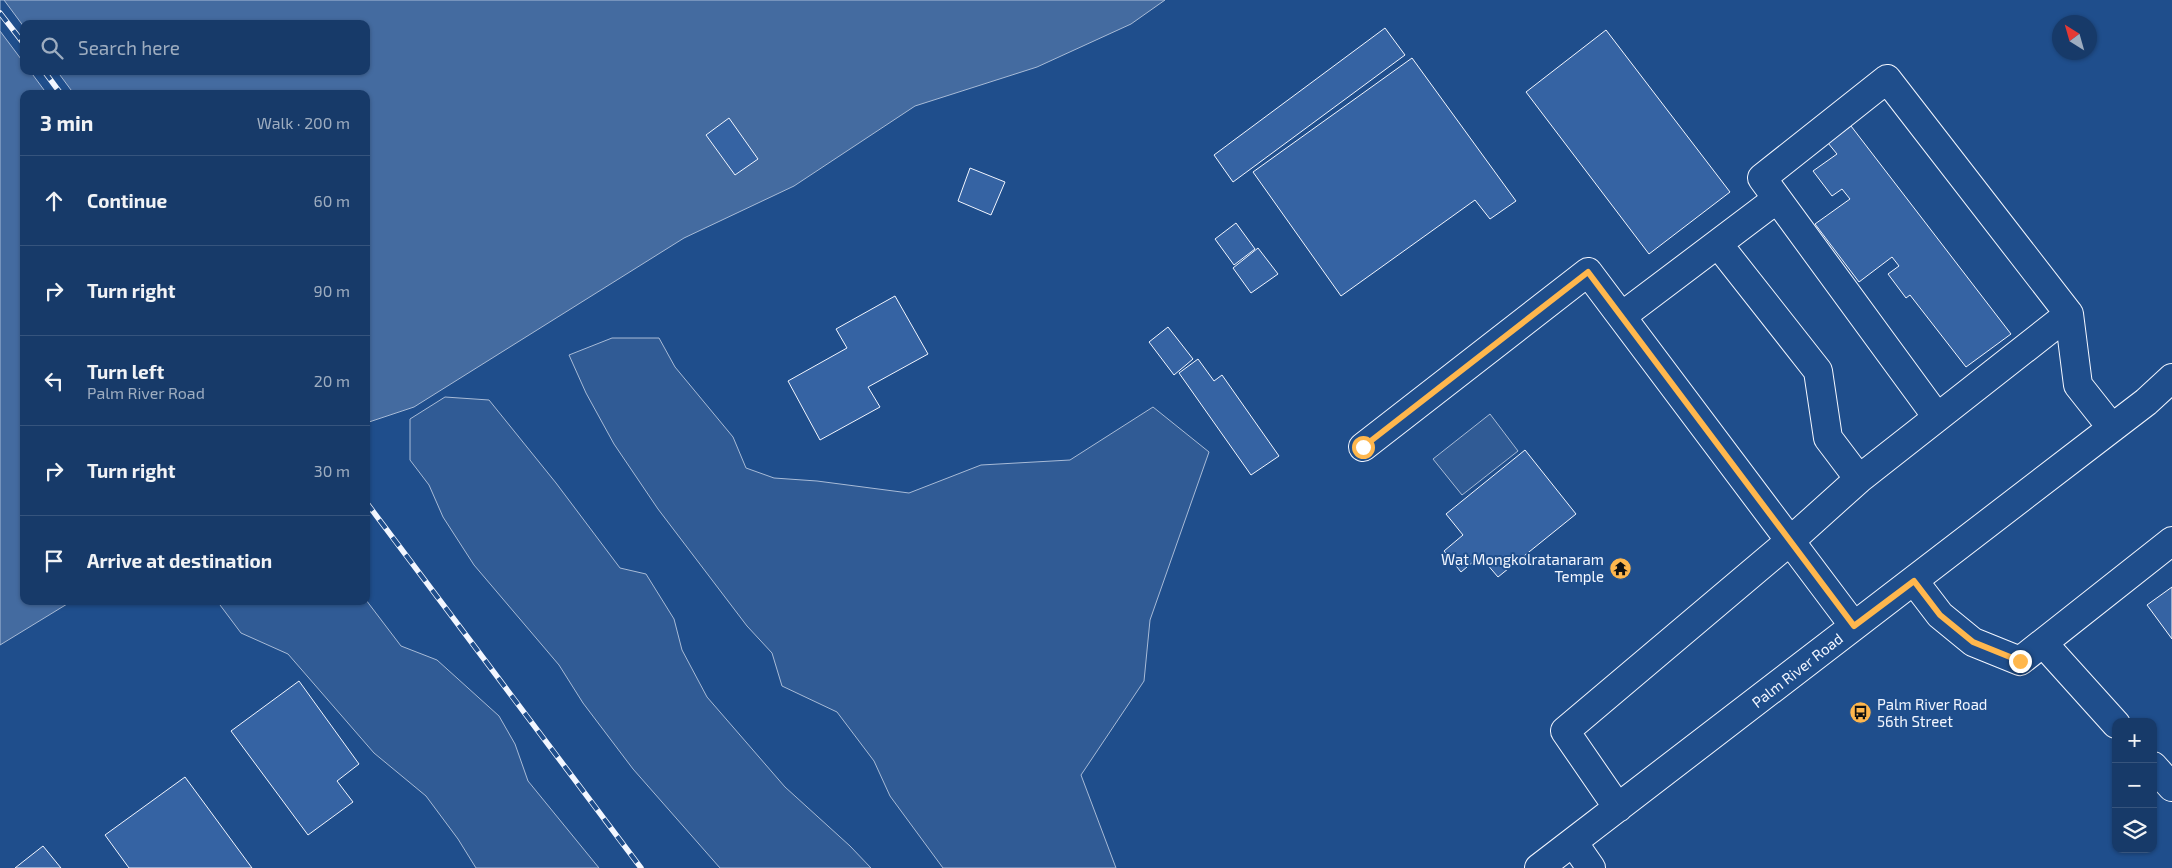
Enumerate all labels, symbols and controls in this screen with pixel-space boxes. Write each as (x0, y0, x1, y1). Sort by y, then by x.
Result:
north arrow (2052, 15, 2097, 60)
search box (20, 20, 370, 75)
icon: search (38, 34, 66, 62)
text: Search here (78, 36, 180, 59)
text: 3 min (40, 110, 93, 135)
text: Walk · 200 m (257, 113, 350, 132)
icon: ahead (40, 187, 68, 215)
text: Continue (87, 189, 167, 212)
text: 60 m (314, 191, 350, 210)
icon: right (40, 277, 68, 305)
text: Turn right (87, 279, 175, 302)
text: 90 m (314, 281, 350, 300)
text: Turn left (87, 360, 164, 383)
icon: left (40, 367, 68, 395)
text: 20 m (314, 371, 350, 390)
text: Palm River Road (87, 383, 205, 402)
route start (1352, 436, 1375, 459)
icon: right (40, 457, 68, 485)
text: Turn right (87, 459, 175, 482)
text: 30 m (314, 461, 350, 480)
icon: arrive (40, 547, 68, 575)
text: Arrive at destination (87, 549, 272, 572)
place label: Wat Mongkolratanaram Temple (1441, 550, 1604, 585)
temple icon: Wat Mongkolratanaram Temple (1608, 556, 1632, 580)
street label: Palm River Road (1748, 629, 1846, 711)
route end (2009, 650, 2032, 673)
place label: Palm River Road 56th Street (1877, 695, 1987, 730)
bus stop icon: Palm River Road 56th Street (1849, 701, 1873, 725)
map controls (2112, 718, 2157, 853)
button: + (2112, 718, 2157, 763)
button: − (2112, 763, 2157, 808)
button: layers (2112, 808, 2157, 853)

